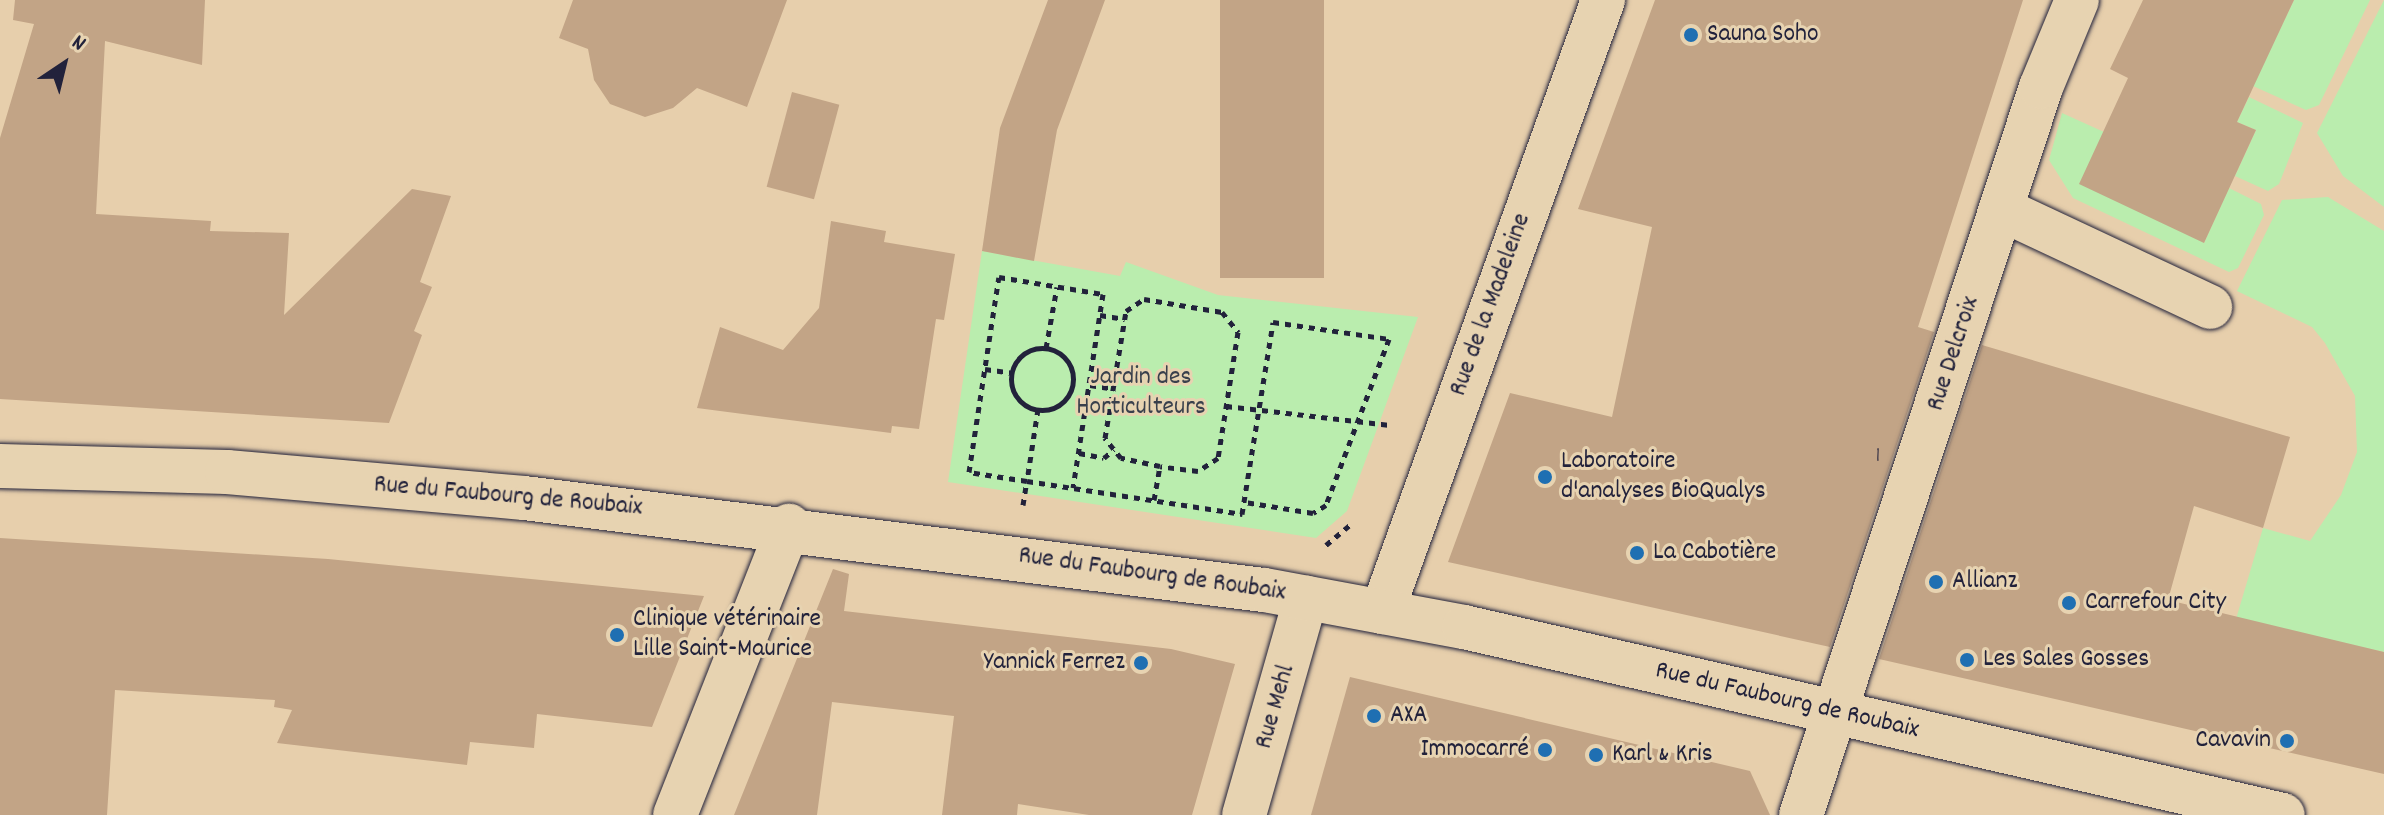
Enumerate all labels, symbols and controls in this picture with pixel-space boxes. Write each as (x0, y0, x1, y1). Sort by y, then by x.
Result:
place label: Sauna Soho (1707, 19, 1819, 51)
north arrow (24, 24, 104, 104)
marker: Sauna Soho (1682, 26, 1700, 44)
text: N (65, 28, 91, 60)
street label: Rue de la Madeleine (1443, 209, 1539, 401)
street label: Rue Delcroix (1921, 293, 1987, 415)
park label: Jardin des Horticulteurs (1076, 362, 1206, 424)
house number: 1 (1876, 444, 1880, 470)
place label: Laboratoire d'analyses BioQualys (1561, 446, 1766, 508)
marker: Laboratoire d'analyses BioQualys (1536, 468, 1554, 486)
street label: Rue du Faubourg de Roubaix (372, 470, 644, 524)
place label: La Cabotière (1653, 537, 1776, 569)
street label: Rue du Faubourg de Roubaix (1016, 541, 1288, 609)
marker: La Cabotière (1628, 544, 1646, 562)
place label: Allianz (1952, 566, 2017, 598)
marker: Allianz (1927, 573, 1945, 591)
place label: Carrefour City (2085, 587, 2226, 619)
marker: Carrefour City (2060, 594, 2078, 612)
place label: Clinique vétérinaire Lille Saint-Maurice (633, 604, 821, 666)
marker: Clinique vétérinaire Lille Saint-Maurice (608, 626, 626, 644)
place label: Les Sales Gosses (1983, 644, 2149, 676)
place label: Yannick Ferrez (984, 647, 1125, 679)
marker: Les Sales Gosses (1958, 651, 1976, 669)
marker: Yannick Ferrez (1132, 654, 1150, 672)
street label: Rue du Faubourg de Roubaix (1652, 655, 1922, 747)
street label: Rue Mehl (1249, 661, 1303, 753)
place label: AXA (1390, 700, 1428, 732)
marker: AXA (1365, 707, 1383, 725)
place label: Cavavin (2195, 725, 2271, 757)
marker: Cavavin (2278, 732, 2296, 750)
place label: Immocarré (1421, 734, 1529, 766)
place label: Karl & Kris (1612, 739, 1713, 771)
marker: Immocarré (1536, 741, 1554, 759)
marker: Karl & Kris (1587, 746, 1605, 764)

